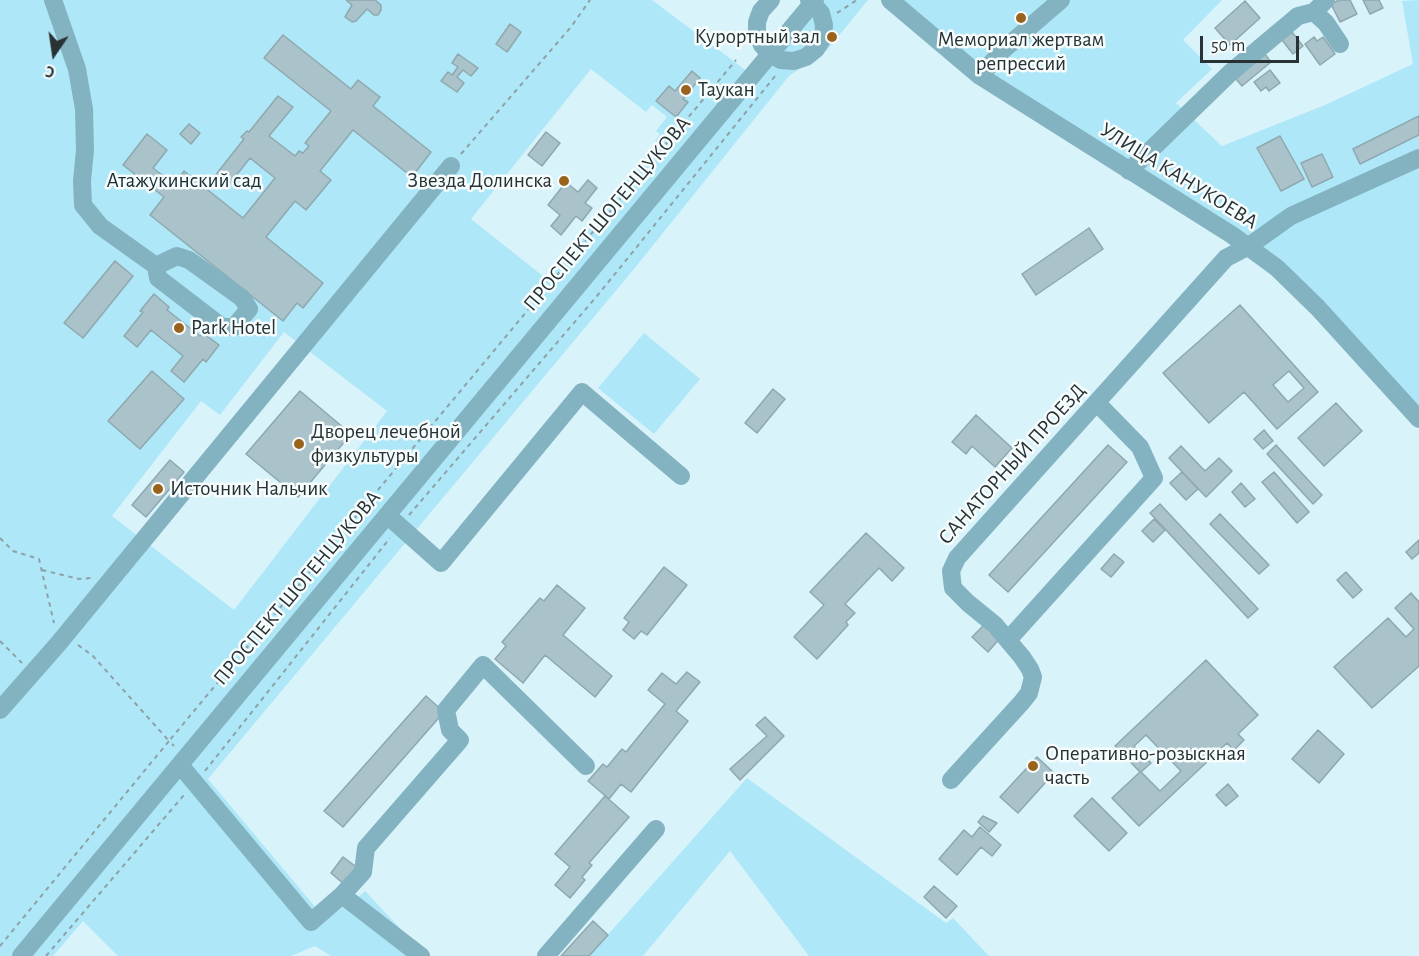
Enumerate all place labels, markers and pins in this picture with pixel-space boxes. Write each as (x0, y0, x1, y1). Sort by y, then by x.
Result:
marker: Мемориал жертвам репрессий (1014, 11, 1028, 25)
place label: Курортный зал (694, 24, 820, 50)
place label: Мемориал жертвам репрессий (938, 27, 1104, 77)
marker: Курортный зал (825, 30, 839, 44)
place label: Таукан (698, 77, 755, 103)
marker: Таукан (679, 83, 693, 97)
place label: Звезда Долинска (407, 168, 552, 194)
marker: Звезда Долинска (557, 174, 571, 188)
place label: Park Hotel (191, 315, 276, 341)
marker: Park Hotel (172, 321, 186, 335)
place label: Дворец лечебной физкультуры (311, 419, 461, 469)
marker: Дворец лечебной физкультуры (292, 437, 306, 451)
place label: Источник Нальчик (170, 476, 328, 502)
marker: Источник Нальчик (151, 482, 165, 496)
place label: Оперативно-розыскная часть (1045, 741, 1246, 791)
marker: Оперативно-розыскная часть (1026, 759, 1040, 773)

